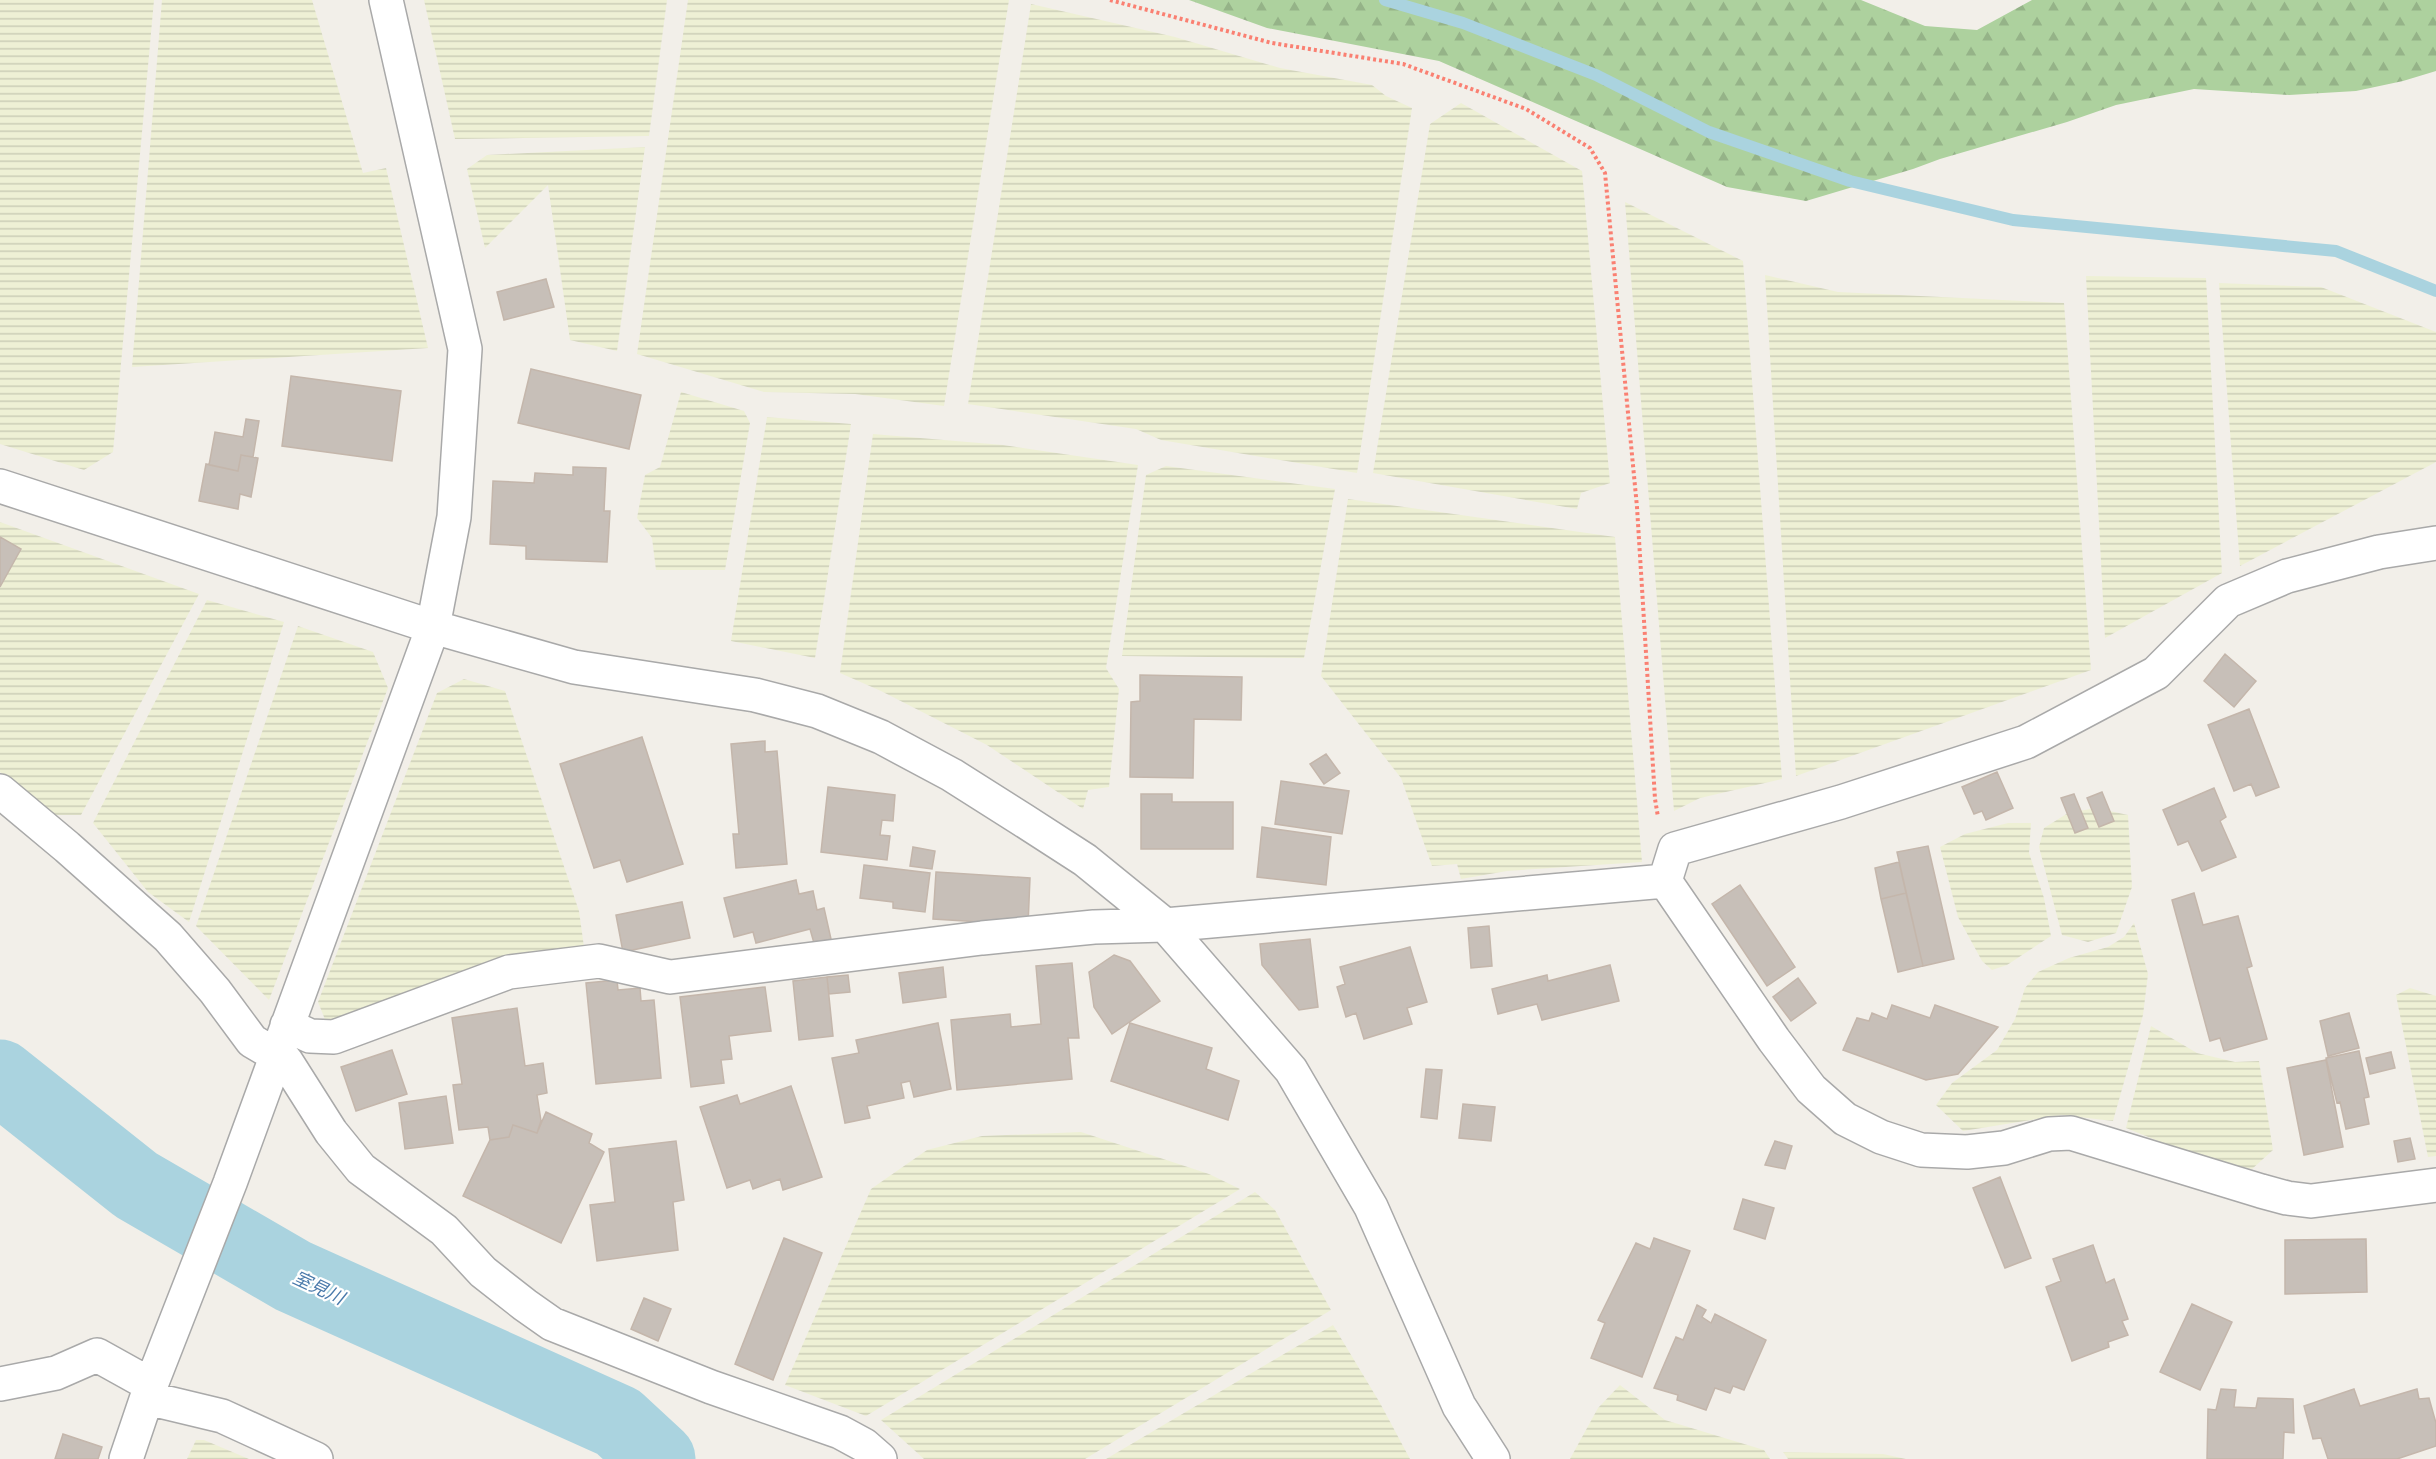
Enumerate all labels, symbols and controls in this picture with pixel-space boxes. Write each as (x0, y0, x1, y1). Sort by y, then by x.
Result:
water label: 室見川 (290, 1266, 350, 1309)

